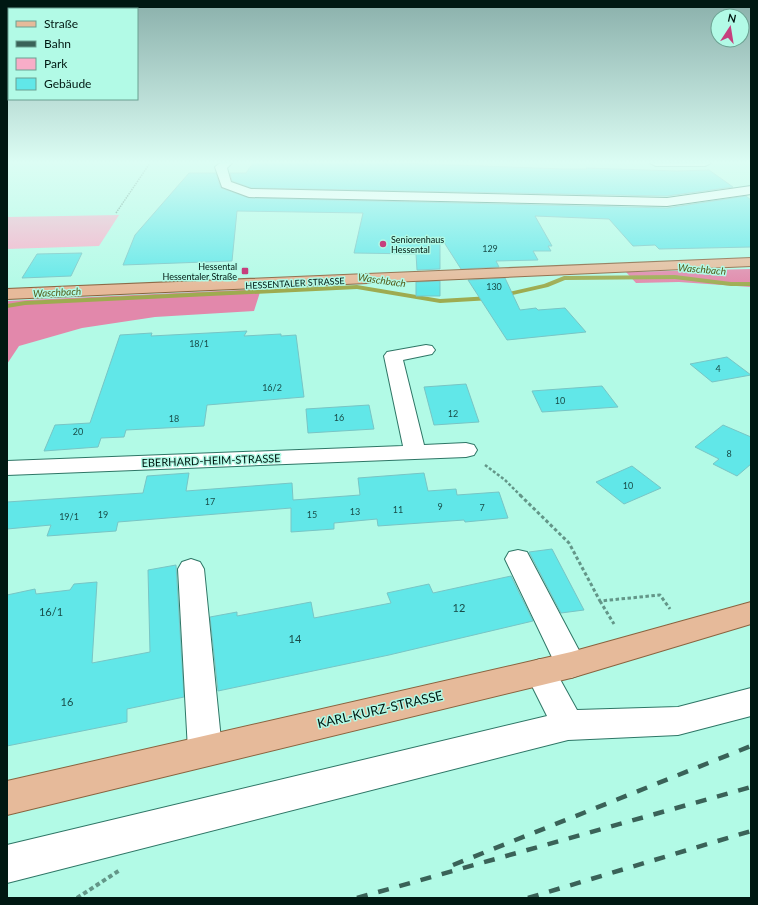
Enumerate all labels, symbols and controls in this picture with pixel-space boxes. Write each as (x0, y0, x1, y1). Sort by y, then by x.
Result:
legend (8, 8, 138, 100)
north arrow (710, 8, 750, 48)
text: N (727, 10, 738, 25)
text: Straße (44, 16, 78, 31)
text: Bahn (44, 36, 71, 51)
text: Park (44, 56, 68, 71)
text: Gebäude (44, 76, 91, 91)
place label: Seniorenhaus Hessental (391, 234, 444, 255)
marker: Seniorenhaus Hessental (378, 239, 388, 249)
house number: 129 (482, 243, 498, 254)
place label: Hessental Hessentaler Straße (162, 261, 237, 282)
water label: Waschbach (677, 261, 727, 277)
marker: Hessental Hessentaler Straße (240, 266, 250, 276)
water label: Waschbach (357, 271, 407, 289)
street label: HESSENTALER STRASSE (245, 275, 345, 291)
house number: 130 (486, 281, 502, 292)
water label: Waschbach (33, 285, 81, 299)
house number: 18/1 (189, 338, 209, 349)
house number: 4 (715, 363, 721, 374)
house number: 16/2 (262, 382, 282, 393)
house number: 10 (555, 395, 565, 406)
house number: 12 (448, 408, 458, 419)
house number: 16 (334, 412, 344, 423)
house number: 18 (169, 413, 179, 424)
house number: 20 (73, 426, 83, 437)
house number: 8 (726, 448, 732, 459)
street label: EBERHARD-HEIM-STRASSE (141, 451, 281, 469)
house number: 10 (623, 480, 633, 491)
house number: 17 (205, 496, 215, 507)
house number: 9 (437, 501, 443, 512)
house number: 7 (479, 502, 485, 513)
house number: 11 (393, 504, 403, 515)
house number: 13 (350, 506, 360, 517)
house number: 19 (98, 509, 108, 520)
house number: 15 (307, 509, 317, 520)
house number: 19/1 (59, 511, 79, 522)
house number: 12 (453, 601, 465, 614)
house number: 16/1 (39, 605, 63, 618)
house number: 14 (289, 632, 302, 645)
street label: KARL-KURZ-STRASSE (316, 687, 444, 731)
house number: 16 (61, 695, 73, 708)

